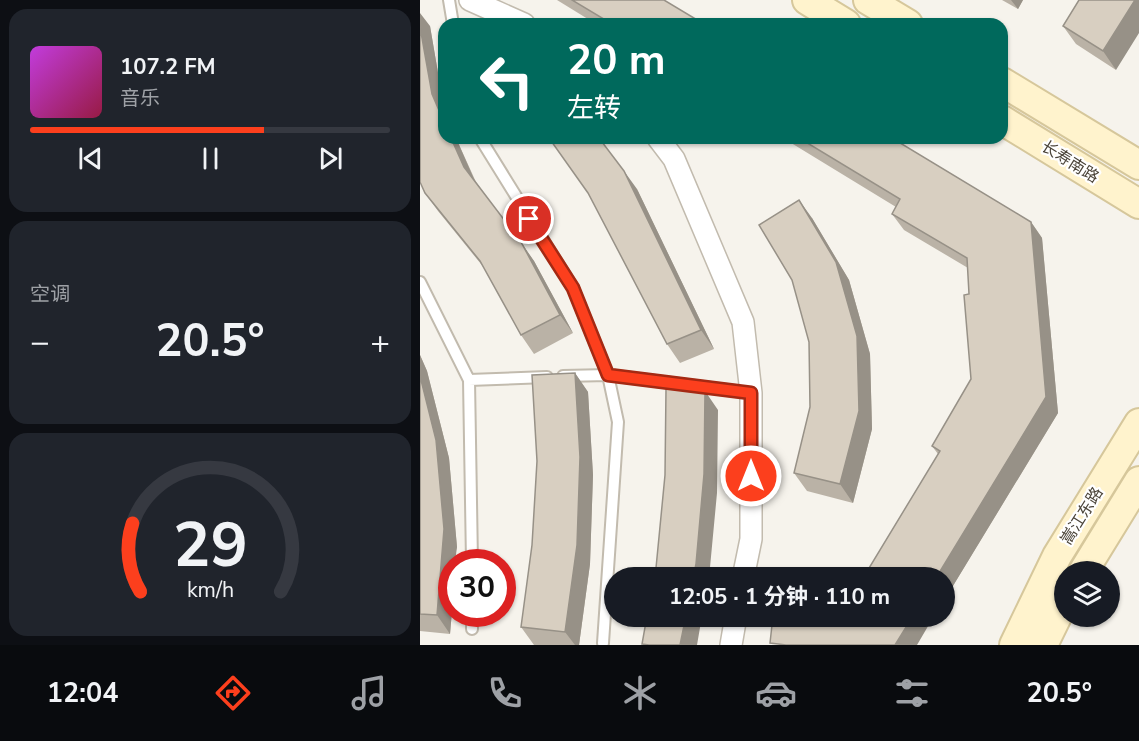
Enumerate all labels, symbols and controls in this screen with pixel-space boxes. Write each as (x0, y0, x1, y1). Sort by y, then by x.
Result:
text: 20 m (567, 32, 666, 89)
icon: left (468, 42, 546, 120)
text: 107.2 FM (120, 52, 216, 82)
text: 音乐 (120, 85, 160, 112)
text: 左转 (567, 90, 621, 127)
street label: 长寿南路 (1037, 136, 1103, 188)
icon: previous (74, 142, 107, 175)
icon: pause (194, 142, 227, 175)
icon: next (314, 142, 347, 175)
pin (503, 193, 554, 244)
icon: arrive (512, 202, 545, 235)
text: 空调 (30, 281, 70, 308)
text: 20.5° (155, 311, 265, 372)
text: − (30, 320, 50, 365)
text: + (370, 320, 390, 365)
position arrow (719, 444, 783, 508)
street label: 嵩江东路 (1056, 483, 1108, 549)
text: 29 (173, 503, 247, 588)
speed limit sign: 30 (438, 549, 516, 627)
map controls (1054, 561, 1120, 627)
button: layers (1054, 561, 1120, 627)
text: km/h (186, 575, 234, 605)
text: 12:05 · 1 分钟 · 110 m (669, 582, 890, 612)
icon: directions (212, 672, 254, 714)
icon: music (348, 672, 390, 714)
icon: phone (484, 672, 526, 714)
icon: climate (619, 672, 661, 714)
icon: car (755, 672, 797, 714)
icon: filters (891, 672, 933, 714)
text: 12:04 (47, 675, 118, 712)
text: 20.5° (1027, 675, 1092, 712)

